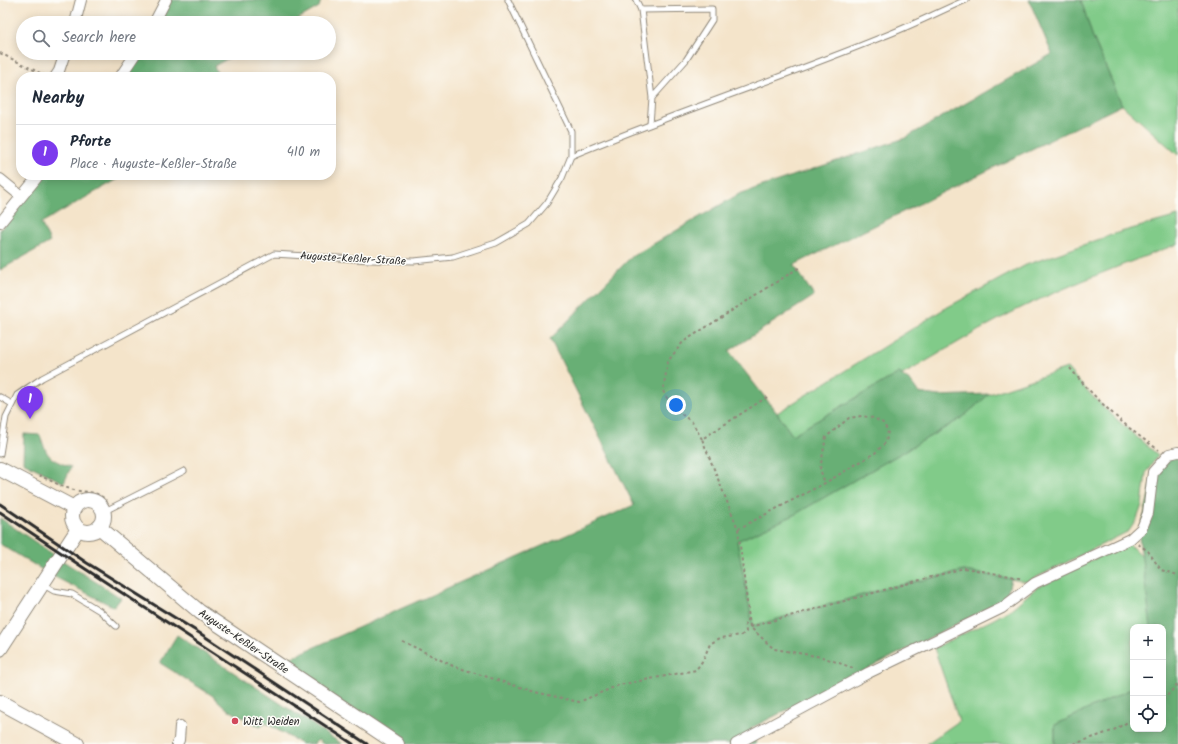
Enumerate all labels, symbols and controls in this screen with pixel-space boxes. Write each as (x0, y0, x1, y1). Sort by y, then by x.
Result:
search box (16, 16, 336, 60)
text: Search here (62, 26, 136, 50)
icon: search (30, 27, 52, 49)
text: Nearby (32, 85, 84, 112)
text: Pforte (70, 130, 111, 154)
text: 1 (43, 142, 47, 163)
text: 410 m (287, 142, 320, 163)
text: Place · Auguste-Keßler-Straße (70, 154, 237, 175)
street label: Auguste-Keßler-Straße (300, 247, 406, 271)
pin: 1 (17, 386, 43, 419)
your location (666, 395, 686, 415)
street label: Auguste-Keßler-Straße (194, 605, 292, 679)
map controls (1130, 624, 1166, 732)
button: + (1130, 624, 1166, 660)
button: − (1130, 660, 1166, 696)
button: locate (1130, 696, 1166, 732)
place label: Witt Weiden (243, 713, 300, 731)
marker: Witt Weiden (230, 716, 240, 726)

